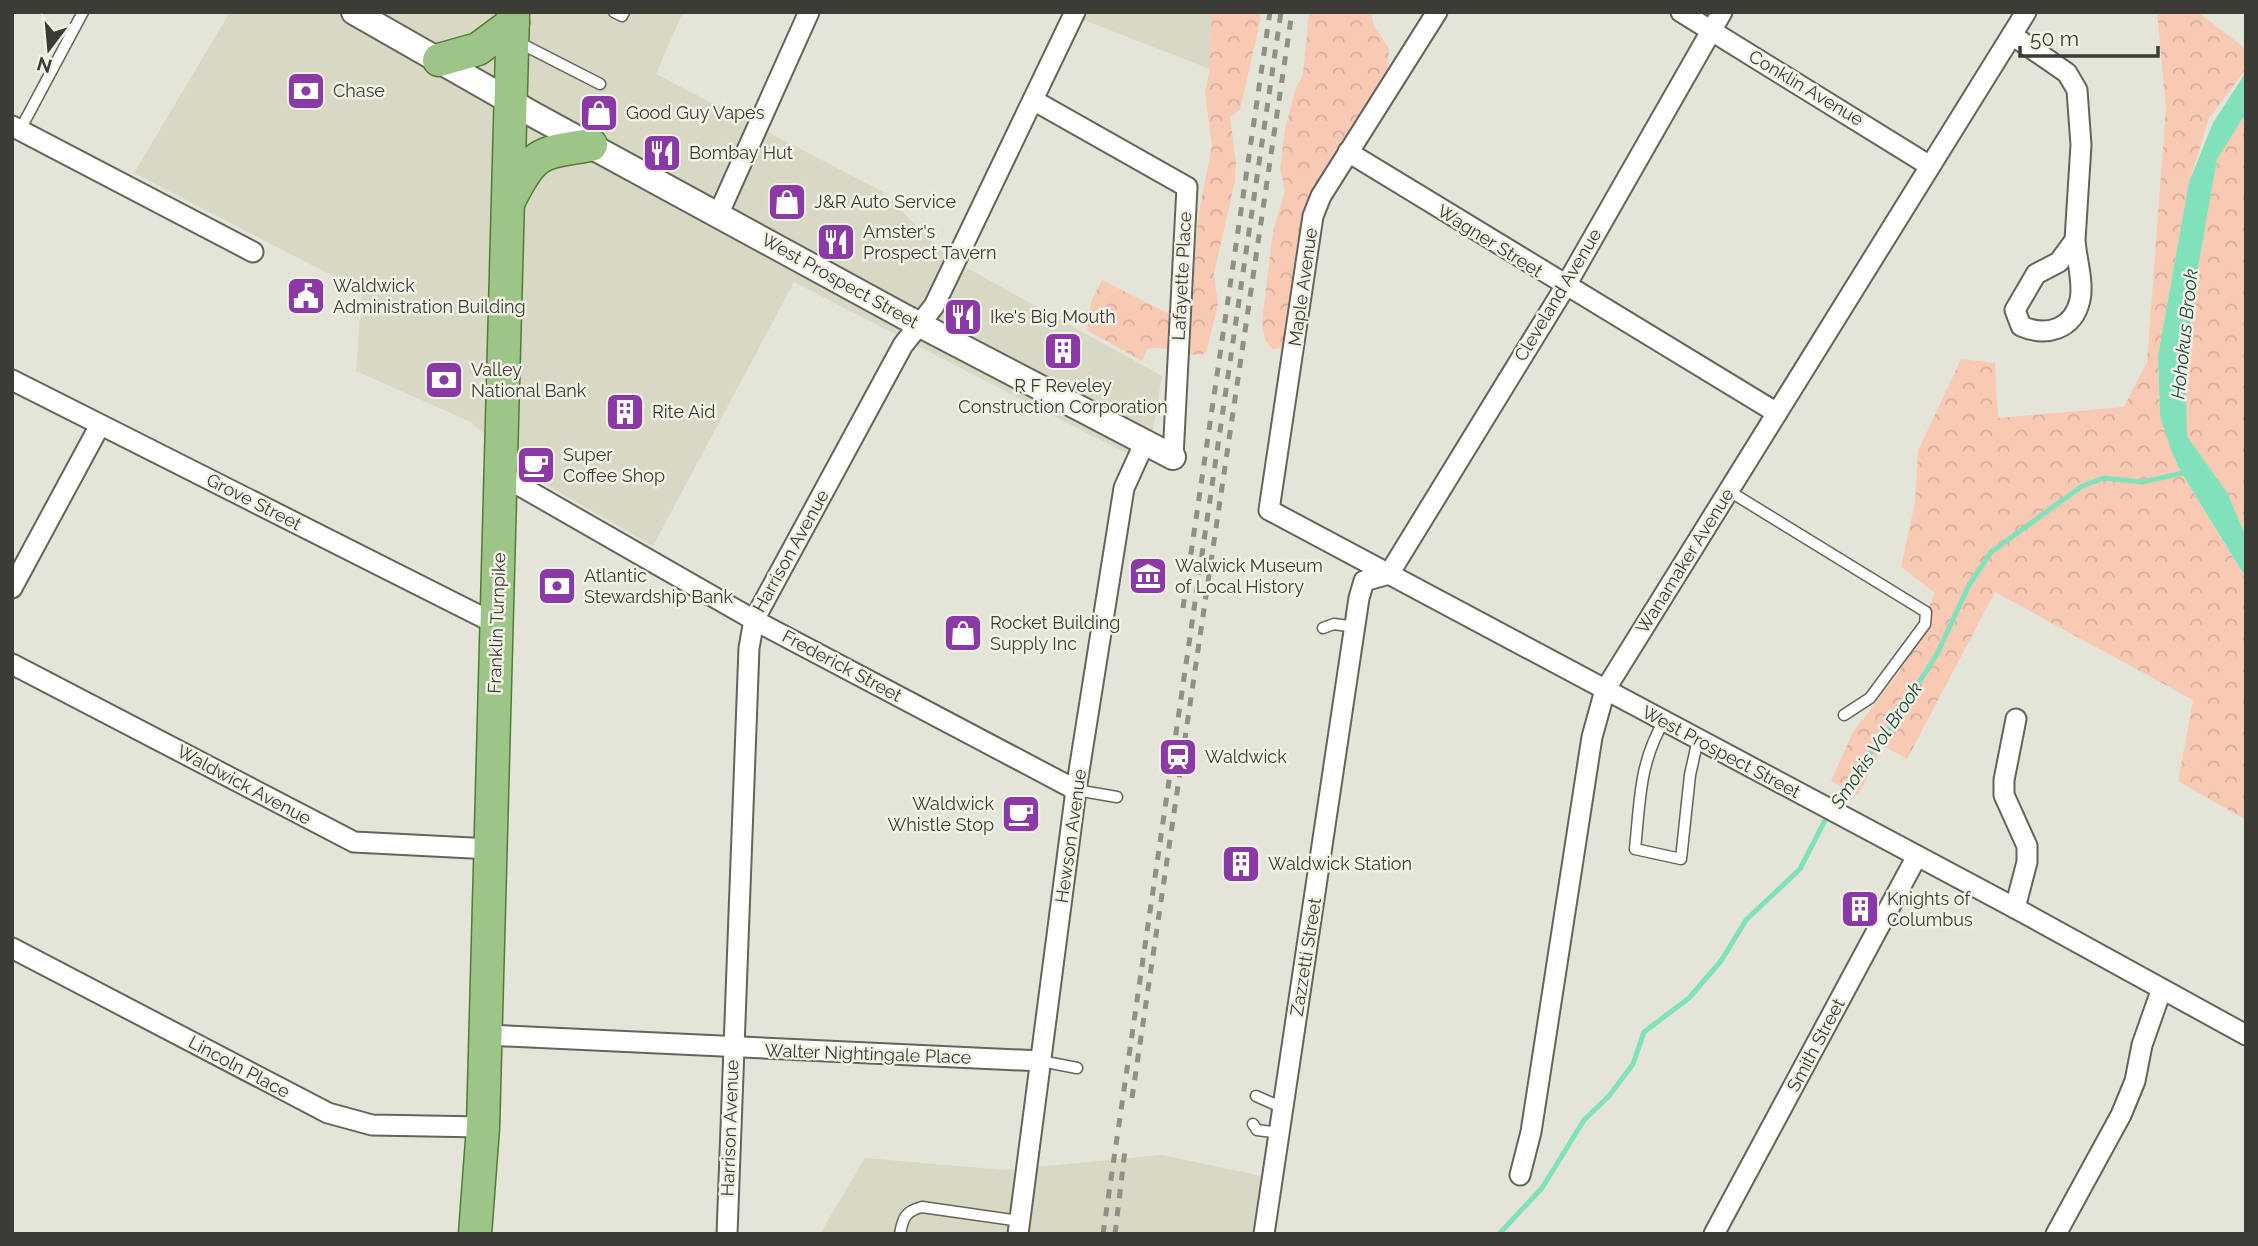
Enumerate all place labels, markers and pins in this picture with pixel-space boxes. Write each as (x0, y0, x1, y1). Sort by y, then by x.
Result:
bank icon: Chase (285, 70, 327, 112)
place label: Chase (333, 80, 385, 101)
shop icon: Good Guy Vapes (578, 92, 620, 134)
place label: Good Guy Vapes (626, 102, 765, 123)
restaurant icon: Bombay Hut (641, 132, 683, 174)
place label: Bombay Hut (689, 142, 793, 163)
shop icon: J&R Auto Service (766, 181, 808, 223)
place label: J&R Auto Service (814, 191, 956, 212)
restaurant icon: Amster's Prospect Tavern (815, 221, 857, 263)
place label: Amster's Prospect Tavern (863, 221, 997, 263)
public building icon: Waldwick Administration Building (285, 275, 327, 317)
place label: Waldwick Administration Building (333, 275, 526, 317)
restaurant icon: Ike's Big Mouth (942, 296, 984, 338)
place label: Ike's Big Mouth (990, 306, 1116, 327)
building icon: R F Reveley Construction Corporation (1042, 330, 1084, 372)
bank icon: Valley National Bank (423, 359, 465, 401)
place label: Valley National Bank (471, 359, 587, 401)
place label: R F Reveley Construction Corporation (958, 375, 1168, 417)
building icon: Rite Aid (604, 391, 646, 433)
place label: Rite Aid (652, 401, 715, 422)
cafe icon: Super Coffee Shop (515, 444, 557, 486)
place label: Super Coffee Shop (563, 444, 665, 486)
museum icon: Walwick Museum of Local History (1127, 555, 1169, 597)
place label: Walwick Museum of Local History (1175, 555, 1323, 597)
bank icon: Atlantic Stewardship Bank (536, 565, 578, 607)
place label: Atlantic Stewardship Bank (584, 565, 734, 607)
shop icon: Rocket Building Supply Inc (942, 612, 984, 654)
place label: Rocket Building Supply Inc (990, 612, 1120, 654)
station icon: Waldwick (1157, 736, 1199, 778)
place label: Waldwick (1205, 746, 1287, 767)
place label: Waldwick Whistle Stop (888, 793, 994, 835)
cafe icon: Waldwick Whistle Stop (1000, 793, 1042, 835)
building icon: Waldwick Station (1220, 843, 1262, 885)
place label: Waldwick Station (1268, 853, 1412, 874)
building icon: Knights of Columbus (1839, 888, 1881, 930)
place label: Knights of Columbus (1887, 888, 1973, 930)

